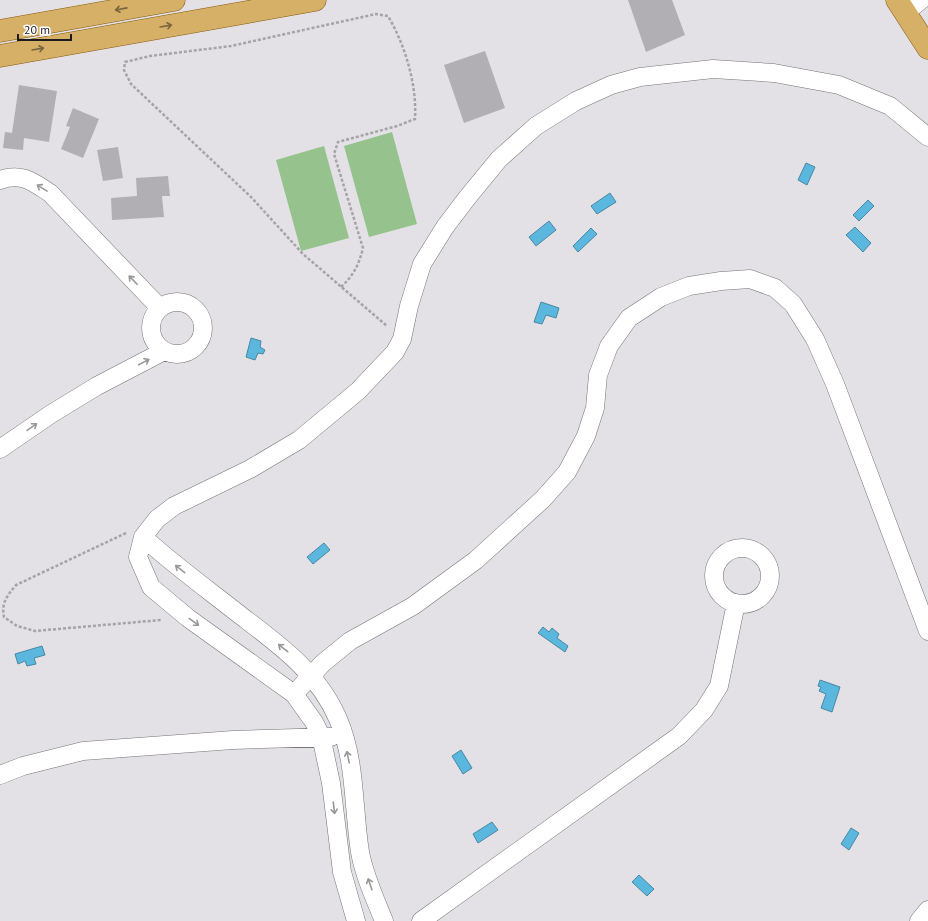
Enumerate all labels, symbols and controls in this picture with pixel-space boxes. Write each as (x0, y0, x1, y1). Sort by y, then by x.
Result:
one-way arrow (115, 6, 128, 14)
scale bar (18, 16, 71, 42)
text: 20 m (24, 22, 50, 37)
one-way arrow (160, 22, 173, 30)
one-way arrow (32, 45, 45, 53)
one-way arrow (36, 183, 48, 191)
one-way arrow (129, 275, 138, 285)
one-way arrow (138, 357, 150, 365)
one-way arrow (26, 423, 37, 431)
one-way arrow (174, 564, 185, 573)
one-way arrow (188, 618, 199, 626)
one-way arrow (277, 644, 288, 652)
one-way arrow (343, 751, 351, 764)
one-way arrow (330, 801, 337, 814)
one-way arrow (366, 879, 374, 891)

